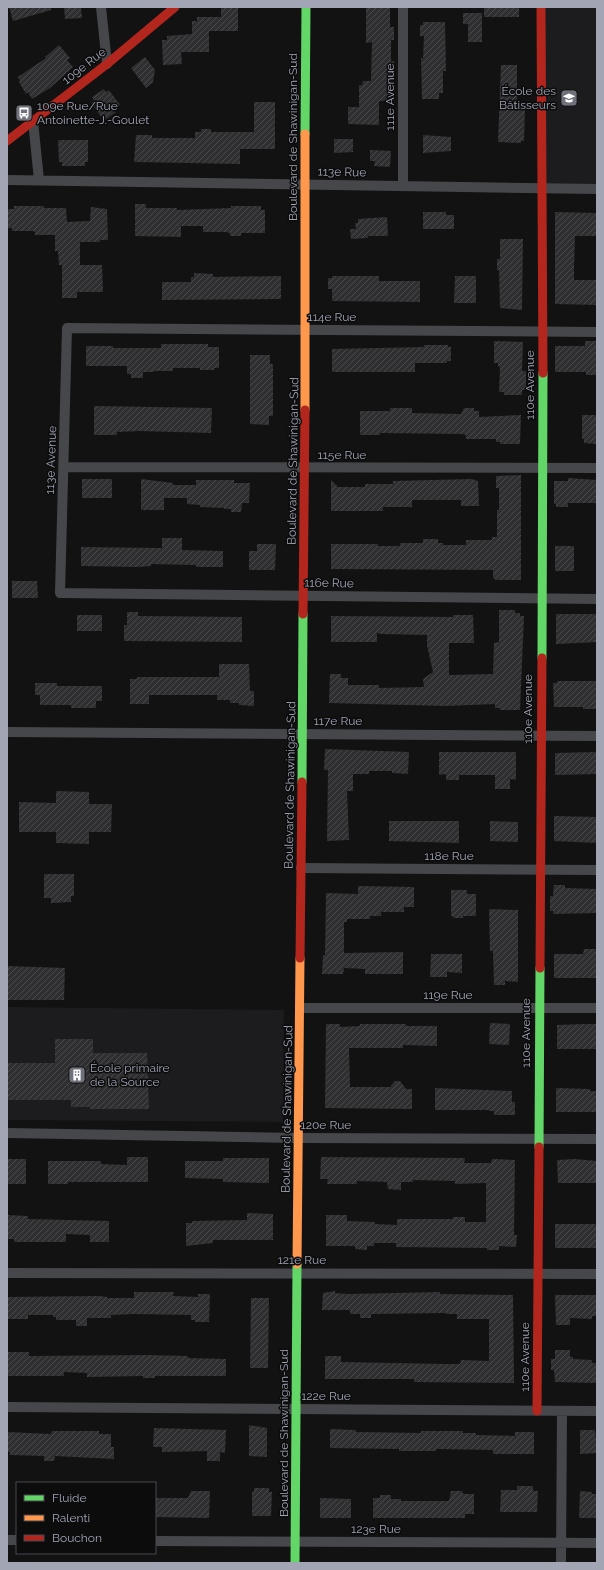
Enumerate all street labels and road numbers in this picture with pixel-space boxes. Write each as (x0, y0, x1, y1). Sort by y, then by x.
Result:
street label: 109e Rue (59, 45, 109, 87)
street label: Boulevard de Shawinigan-Sud (286, 53, 300, 221)
street label: 111e Avenue (383, 63, 397, 131)
street label: 113e Rue (318, 165, 366, 179)
street label: 114e Rue (308, 310, 356, 324)
street label: 110e Avenue (523, 350, 537, 420)
street label: Boulevard de Shawinigan-Sud (285, 377, 301, 545)
street label: 113e Avenue (43, 426, 59, 494)
street label: 115e Rue (318, 448, 366, 462)
street label: 116e Rue (304, 576, 354, 590)
street label: 110e Avenue (521, 674, 535, 744)
street label: Boulevard de Shawinigan-Sud (282, 701, 298, 869)
street label: 117e Rue (314, 714, 362, 728)
street label: 118e Rue (424, 849, 474, 863)
street label: 119e Rue (423, 988, 473, 1002)
street label: 110e Avenue (519, 998, 533, 1068)
street label: Boulevard de Shawinigan-Sud (279, 1025, 295, 1193)
street label: 120e Rue (301, 1118, 351, 1132)
street label: 121e Rue (278, 1253, 326, 1267)
street label: 110e Avenue (518, 1322, 532, 1392)
street label: Boulevard de Shawinigan-Sud (277, 1349, 291, 1517)
street label: 122e Rue (301, 1389, 351, 1403)
street label: 123e Rue (351, 1522, 401, 1536)

